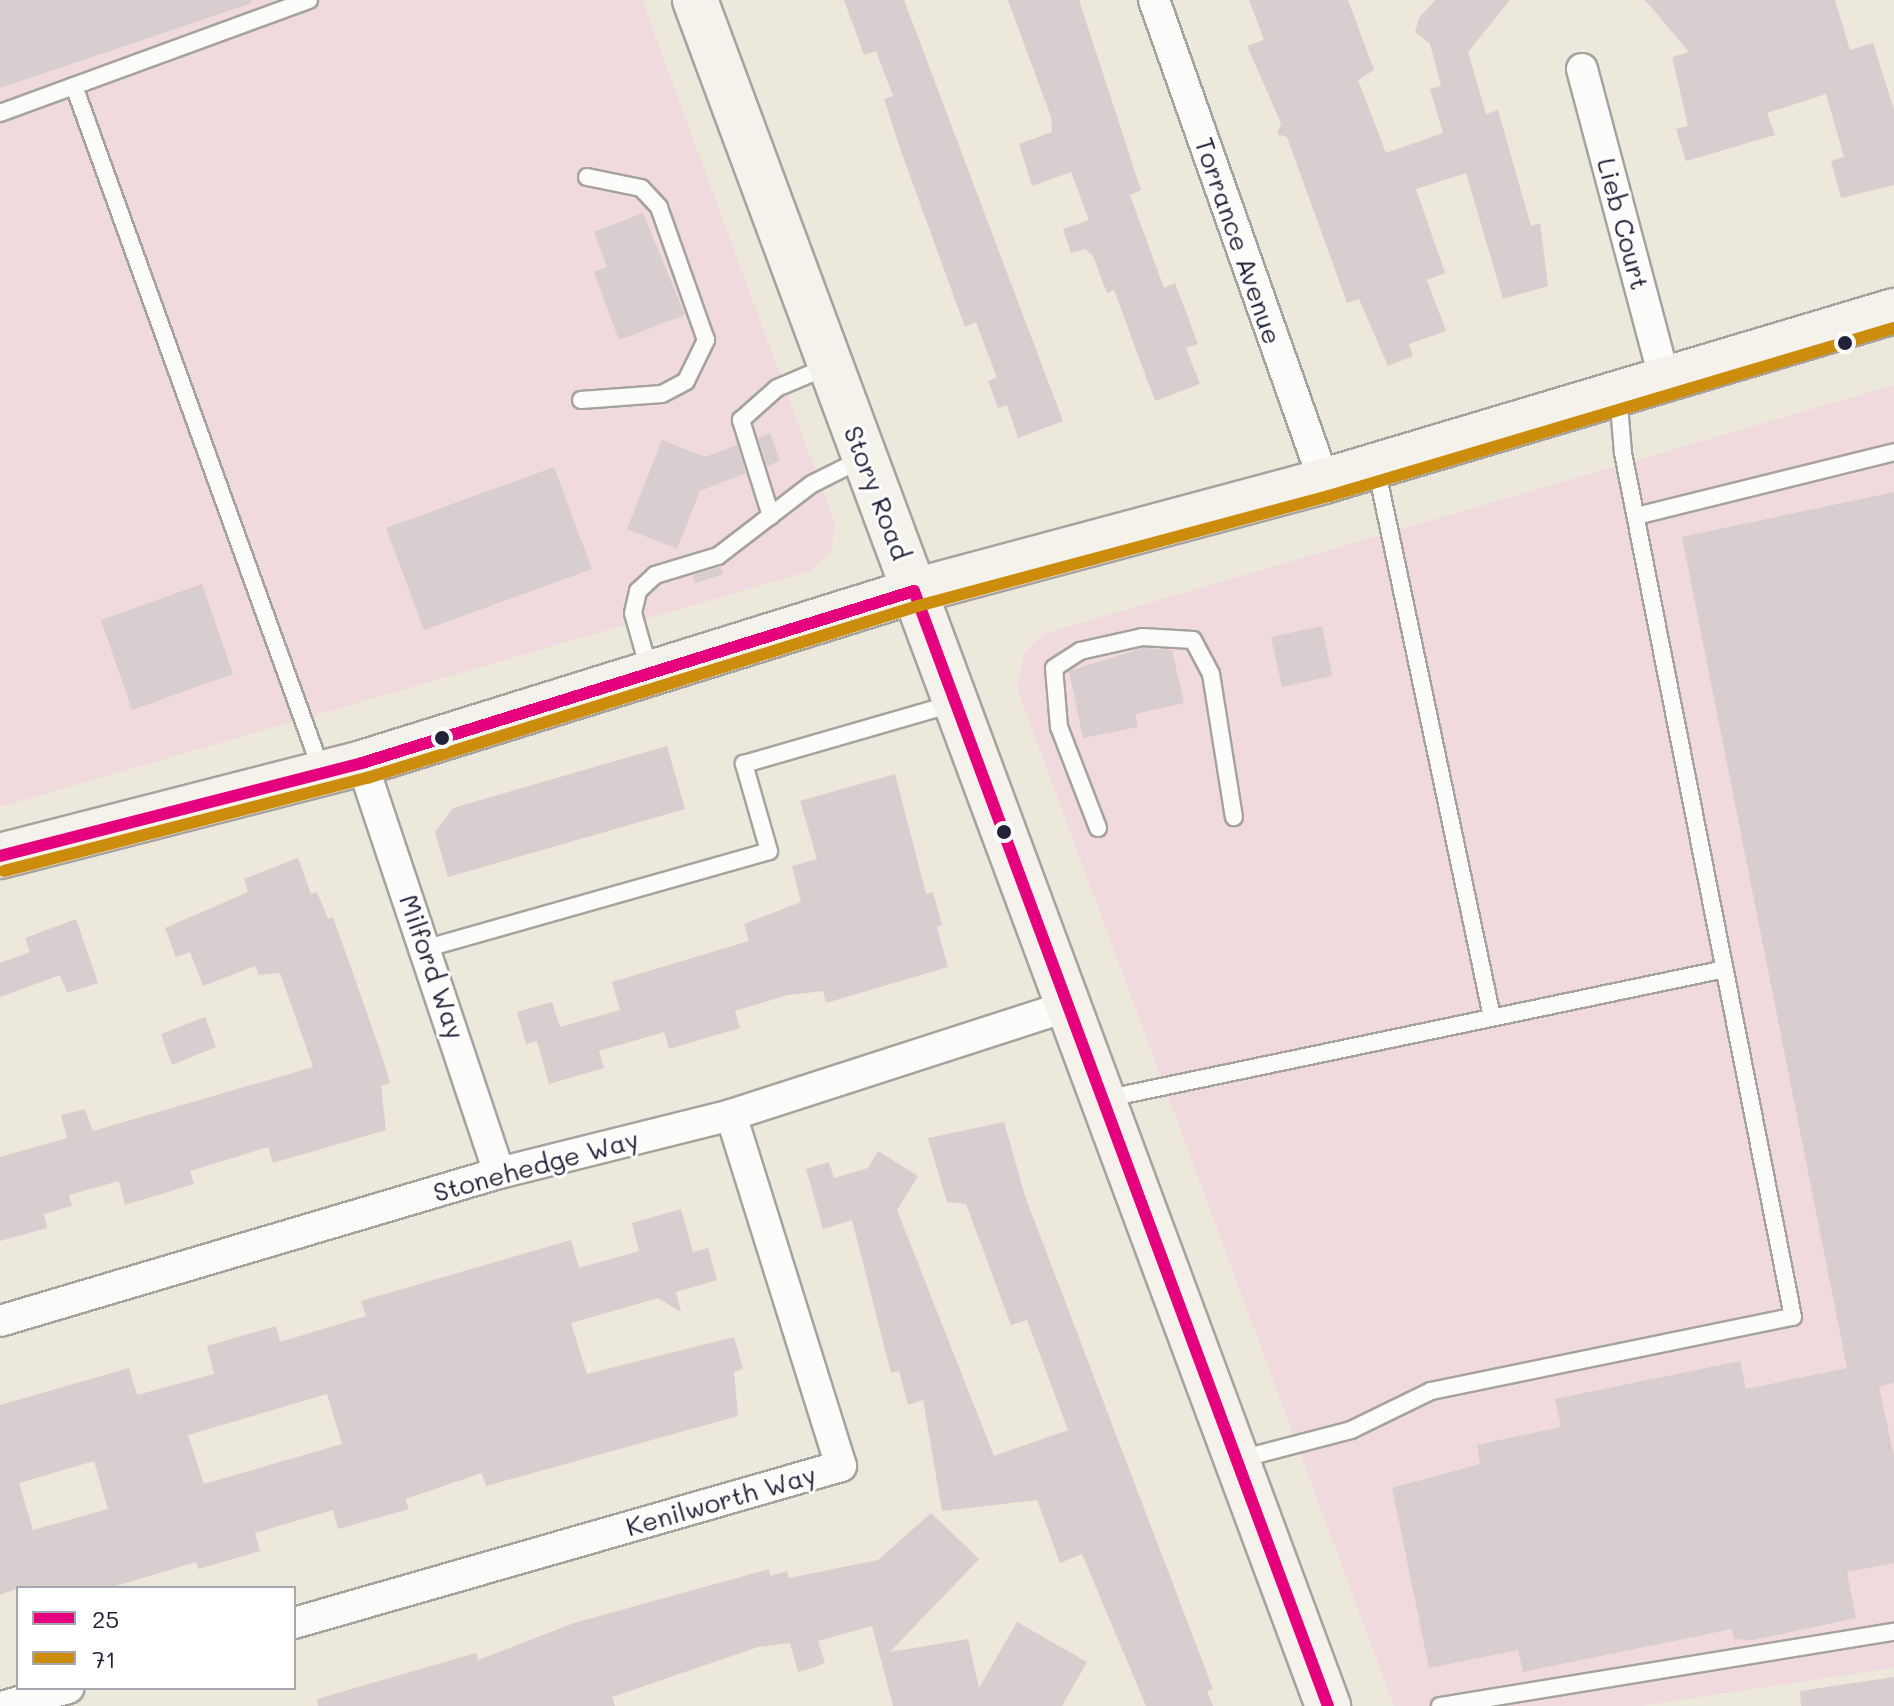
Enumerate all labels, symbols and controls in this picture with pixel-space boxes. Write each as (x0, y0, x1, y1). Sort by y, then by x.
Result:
street label: Torrance Avenue (1188, 134, 1288, 348)
street label: Lieb Court (1590, 155, 1656, 293)
unlabelled marker (1837, 335, 1853, 351)
street label: Story Road (837, 421, 917, 565)
unlabelled marker (434, 730, 450, 746)
unlabelled marker (996, 824, 1012, 840)
street label: Milford Way (393, 890, 471, 1044)
street label: Stonehedge Way (430, 1124, 642, 1208)
street label: Kenilworth Way (622, 1459, 820, 1543)
legend (16, 1586, 296, 1690)
text: 25 (92, 1603, 119, 1634)
text: 71 (92, 1643, 116, 1674)

